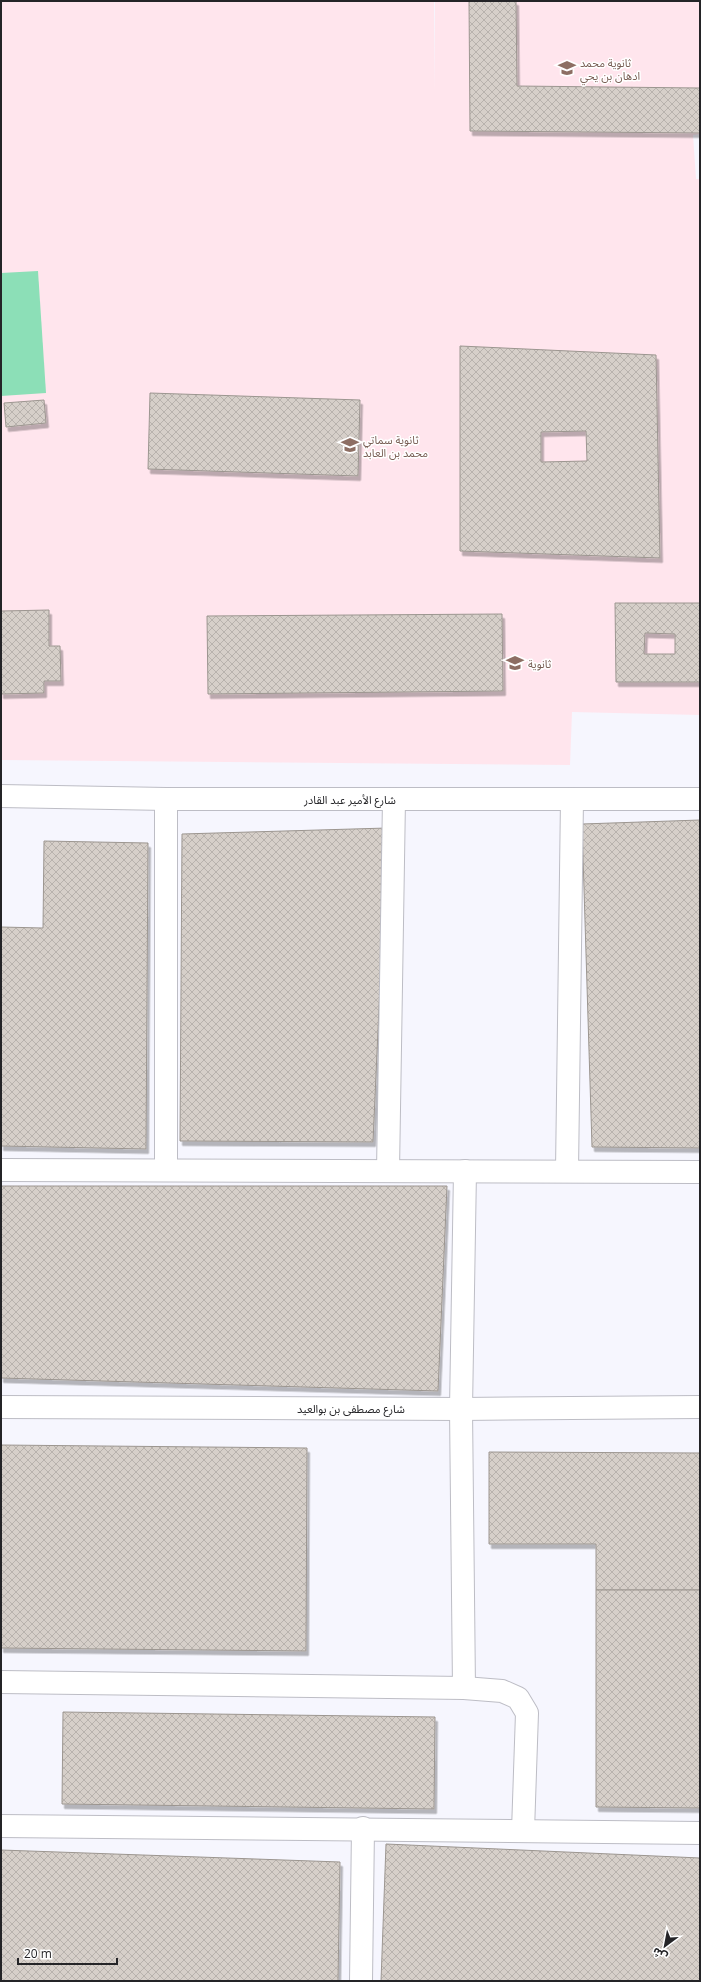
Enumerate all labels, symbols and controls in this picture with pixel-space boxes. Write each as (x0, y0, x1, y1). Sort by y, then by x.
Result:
place label: ثانوية محمد ادهان بن يحي (580, 55, 640, 85)
school or university icon: ثانوية محمد ادهان بن يحي (557, 58, 577, 78)
place label: ثانوية سماتي محمد بن العابد (363, 432, 428, 460)
school or university icon: ثانوية سماتي محمد بن العابد (340, 435, 360, 455)
school or university icon: ثانوية (505, 653, 525, 673)
place label: ثانوية (528, 656, 551, 671)
street label: شارع الأمير عبد القادر (303, 792, 396, 808)
street label: شارع مصطفى بن بوالعيد (297, 1401, 405, 1417)
north arrow (645, 1926, 685, 1966)
scale bar (18, 1940, 117, 1966)
text: 20 m (24, 1945, 52, 1962)
text: ش (649, 1945, 670, 1965)

